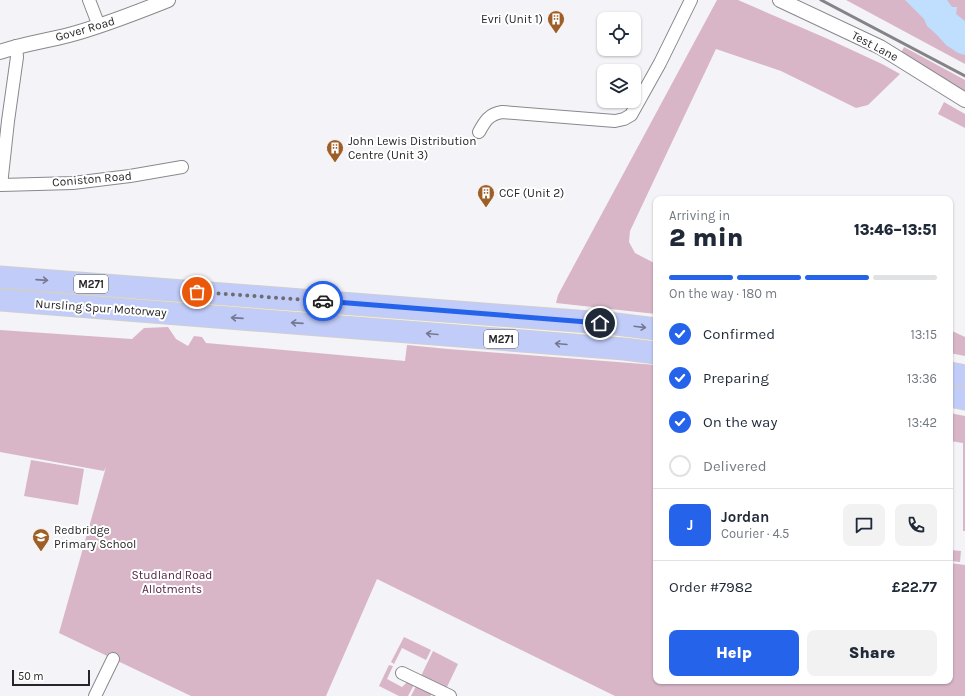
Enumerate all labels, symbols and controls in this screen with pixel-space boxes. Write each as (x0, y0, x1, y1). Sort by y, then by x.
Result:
building icon: Evri (Unit 1) (546, 9, 566, 34)
place label: Evri (Unit 1) (481, 12, 543, 26)
map controls (597, 12, 641, 108)
button: locate (597, 12, 641, 56)
street label: Gover Road (54, 14, 116, 44)
street label: Test Lane (849, 28, 901, 64)
button: layers (597, 64, 641, 108)
place label: John Lewis Distribution Centre (Unit 3) (348, 134, 476, 162)
building icon: John Lewis Distribution Centre (Unit 3) (325, 138, 345, 163)
street label: Coniston Road (52, 169, 132, 189)
building icon: CCF (Unit 2) (476, 183, 496, 208)
place label: CCF (Unit 2) (499, 186, 564, 200)
text: Arriving in (669, 208, 730, 223)
text: 13:46–13:51 (854, 221, 937, 239)
text: 2 min (669, 222, 744, 253)
road number: M271 (74, 275, 108, 293)
pin (180, 275, 214, 309)
one-way arrow (35, 277, 48, 284)
icon: bag (186, 281, 208, 303)
courier (303, 281, 343, 321)
text: On the way · 180 m (669, 286, 777, 301)
icon: car (312, 290, 334, 312)
street label: Nursling Spur Motorway (35, 296, 168, 320)
pin (583, 306, 617, 340)
icon: home (589, 312, 611, 334)
one-way arrow (231, 315, 244, 322)
one-way arrow (291, 319, 304, 326)
one-way arrow (633, 323, 646, 331)
icon: check (669, 323, 691, 345)
text: Confirmed (703, 325, 775, 343)
text: 13:15 (910, 327, 937, 342)
one-way arrow (426, 330, 439, 337)
road number: M271 (484, 330, 518, 348)
one-way arrow (555, 341, 568, 348)
icon: check (669, 367, 691, 389)
text: Preparing (703, 369, 769, 387)
text: 13:36 (907, 371, 937, 386)
icon: check (669, 411, 691, 433)
text: On the way (703, 413, 777, 431)
text: 13:42 (907, 415, 937, 430)
text: Delivered (703, 457, 767, 475)
button: chat (843, 504, 885, 546)
button: phone (895, 504, 937, 546)
text: Jordan (721, 508, 769, 526)
text: J (687, 516, 693, 534)
place label: Redbridge Primary School (54, 523, 136, 551)
text: Courier · 4.5 (721, 526, 789, 541)
school or university icon: Redbridge Primary School (31, 527, 51, 552)
park label: Studland Road Allotments (132, 568, 212, 596)
text: Order #7982 (669, 578, 753, 596)
text: £22.77 (892, 578, 937, 596)
button: Help (669, 630, 799, 676)
button: Share (807, 630, 937, 676)
scale bar (12, 668, 90, 687)
text: 50 m (18, 670, 44, 683)

